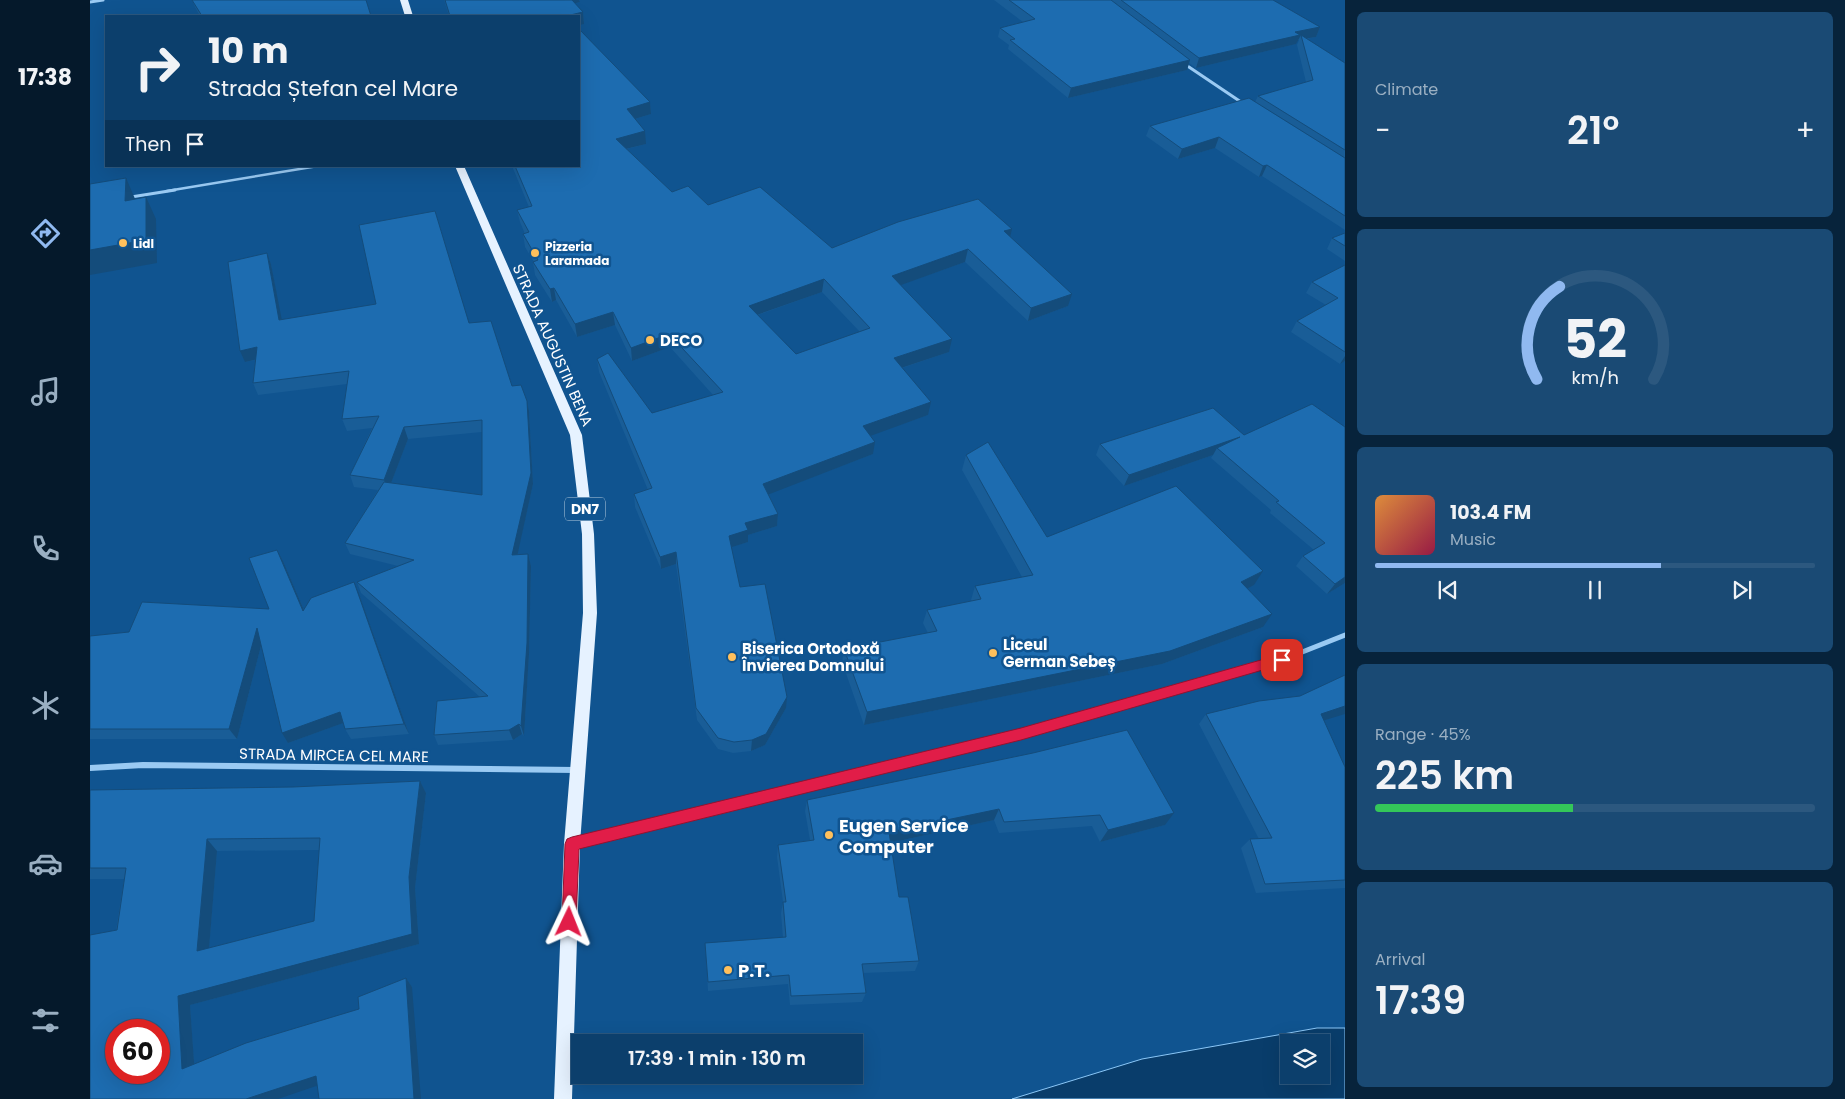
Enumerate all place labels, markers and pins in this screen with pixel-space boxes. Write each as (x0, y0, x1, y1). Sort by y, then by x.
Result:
place label: Lidl (133, 235, 154, 252)
marker: Lidl (117, 237, 129, 249)
place label: Pizzeria Laramada (545, 238, 609, 269)
marker: Pizzeria Laramada (529, 247, 541, 259)
place label: DECO (660, 330, 702, 351)
marker: DECO (644, 334, 656, 346)
place label: Liceul German Sebeș (1003, 634, 1116, 673)
place label: Biserica Ortodoxă Învierea Domnului (741, 638, 884, 676)
pin (1261, 639, 1303, 681)
marker: Liceul German Sebeș (987, 647, 999, 659)
marker: Biserica Ortodoxă Învierea Domnului (726, 651, 738, 663)
place label: Eugen Service Computer (839, 813, 969, 859)
marker: Eugen Service Computer (823, 829, 835, 841)
place label: P.T. (738, 958, 770, 983)
marker: P.T. (722, 964, 734, 976)

